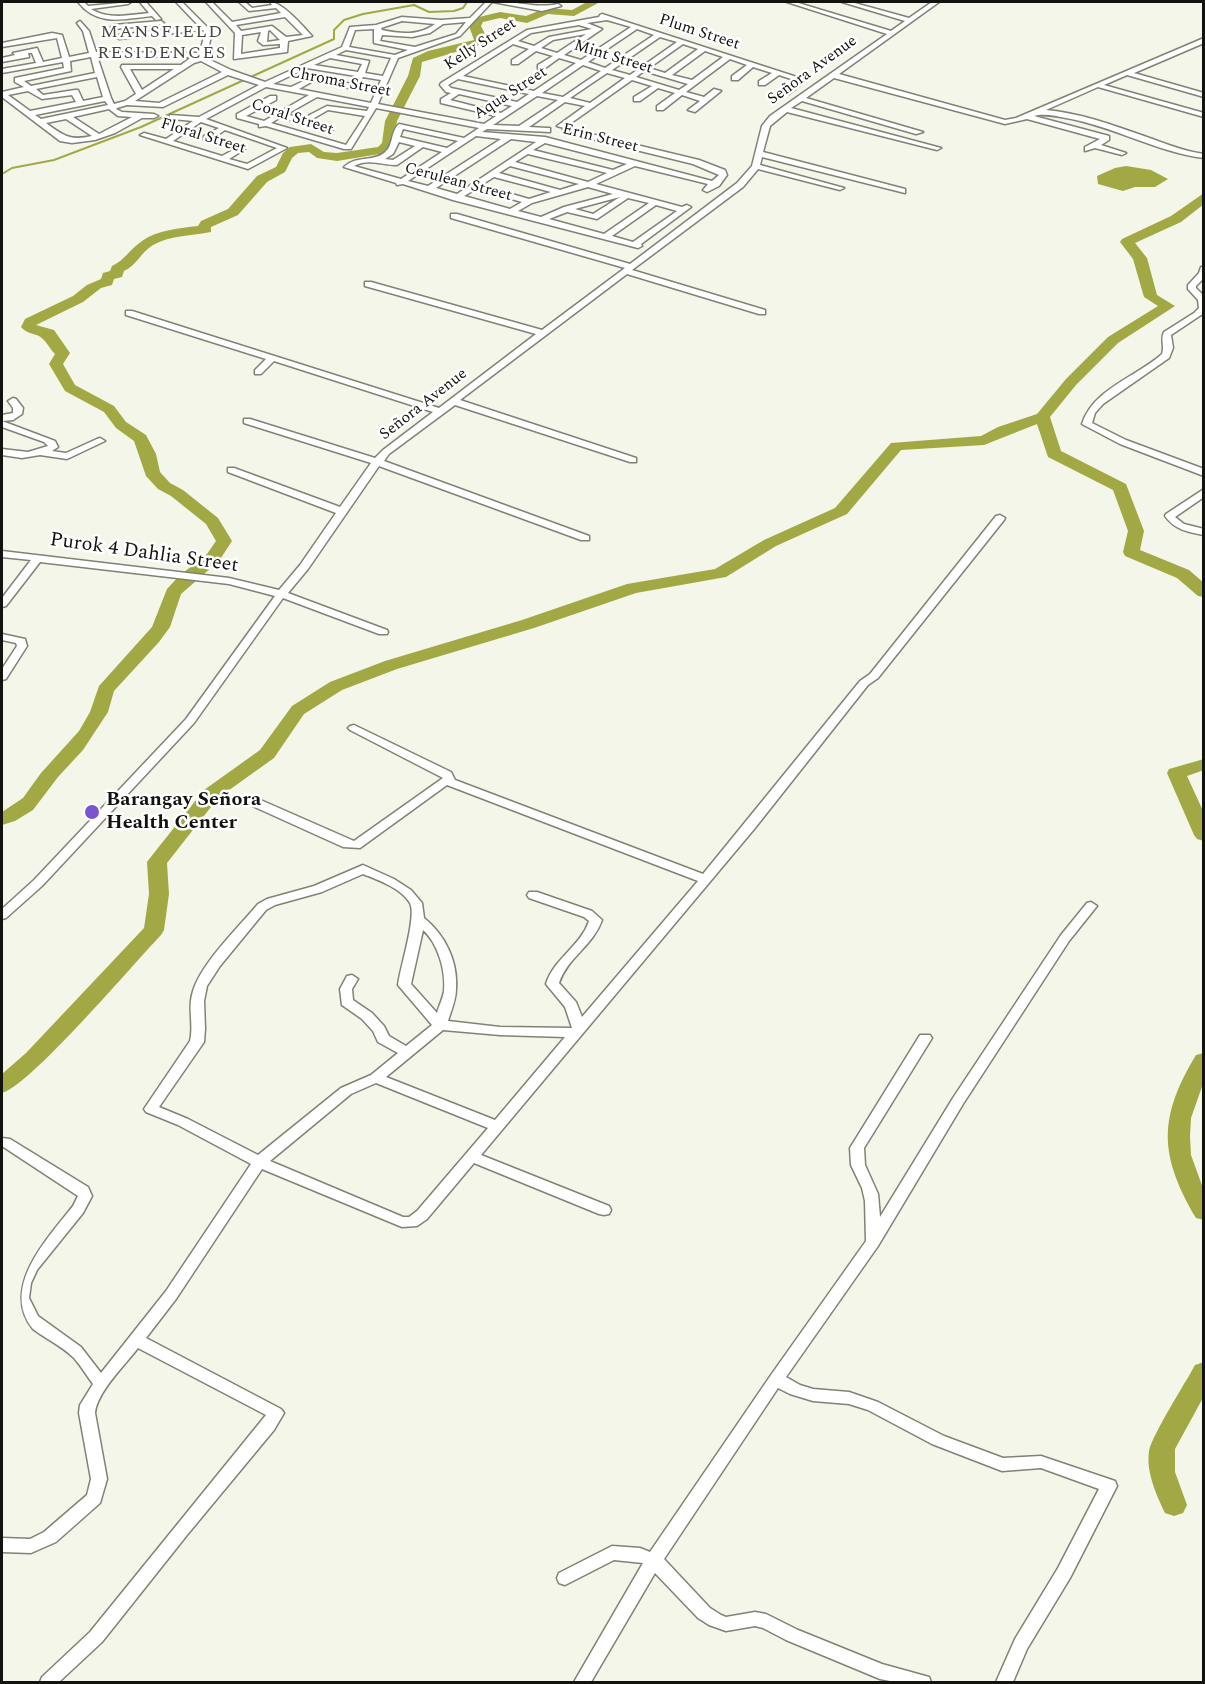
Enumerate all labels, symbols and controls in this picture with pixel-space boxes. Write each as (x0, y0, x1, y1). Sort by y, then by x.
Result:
street label: Plum Street (656, 11, 742, 55)
street label: Kelly Street (441, 15, 521, 75)
district label: MANSFIELD RESIDENCES (97, 22, 227, 64)
street label: Señora Avenue (765, 32, 861, 110)
street label: Mint Street (571, 37, 655, 79)
street label: Aqua Street (471, 63, 551, 125)
street label: Chroma Street (287, 64, 393, 102)
street label: Coral Street (249, 96, 335, 140)
street label: Floral Street (158, 115, 248, 159)
street label: Erin Street (560, 120, 640, 158)
street label: Cerulean Street (402, 159, 514, 207)
street label: Señora Avenue (376, 365, 472, 445)
street label: Purok 4 Dahlia Street (48, 529, 240, 579)
place label: Barangay Señora Health Center (106, 789, 261, 836)
marker: Barangay Señora Health Center (83, 803, 101, 821)

